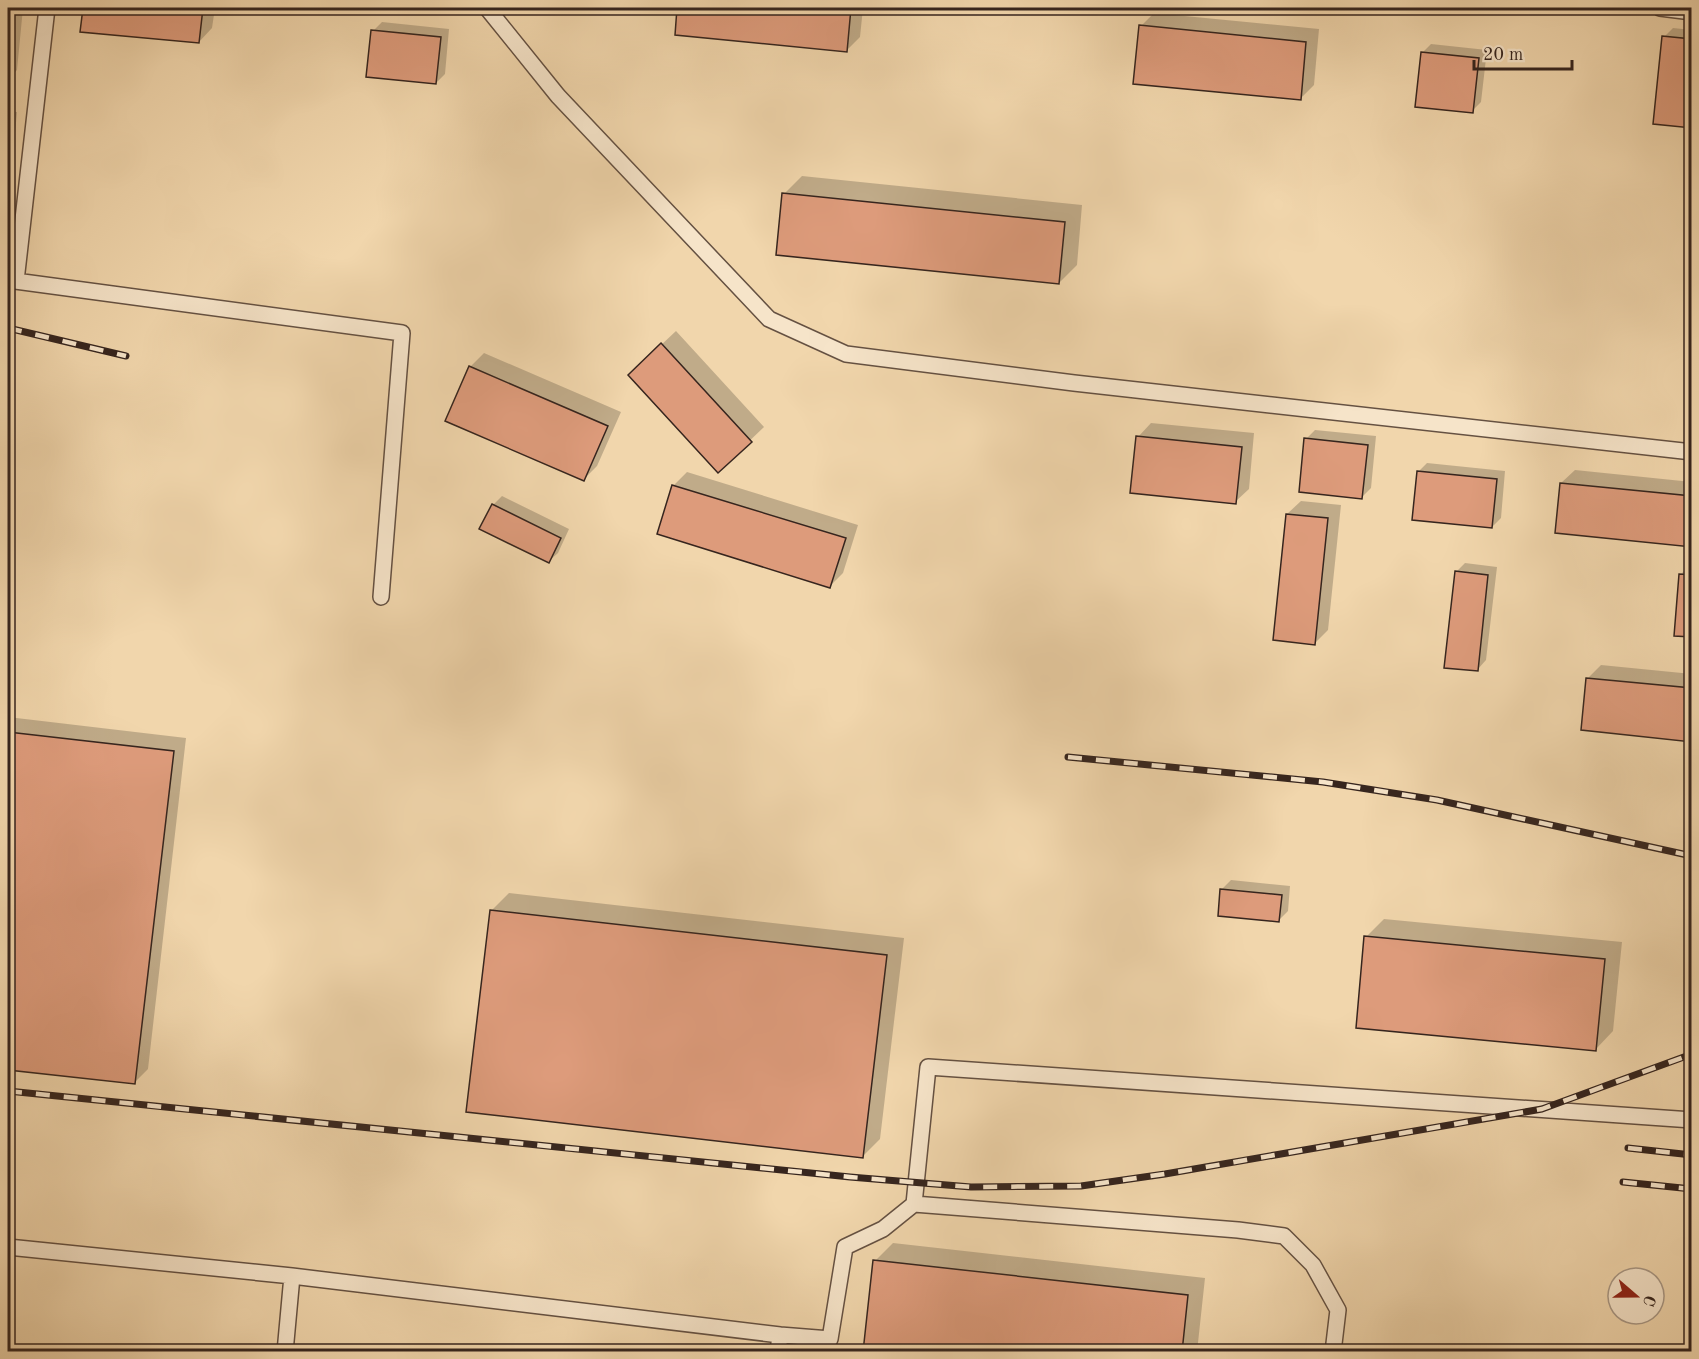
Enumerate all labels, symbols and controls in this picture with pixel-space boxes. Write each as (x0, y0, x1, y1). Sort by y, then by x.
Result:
scale bar (1474, 33, 1572, 71)
text: 20 m (1483, 46, 1523, 64)
north arrow (1606, 1266, 1666, 1326)
text: С (1639, 1293, 1658, 1308)

